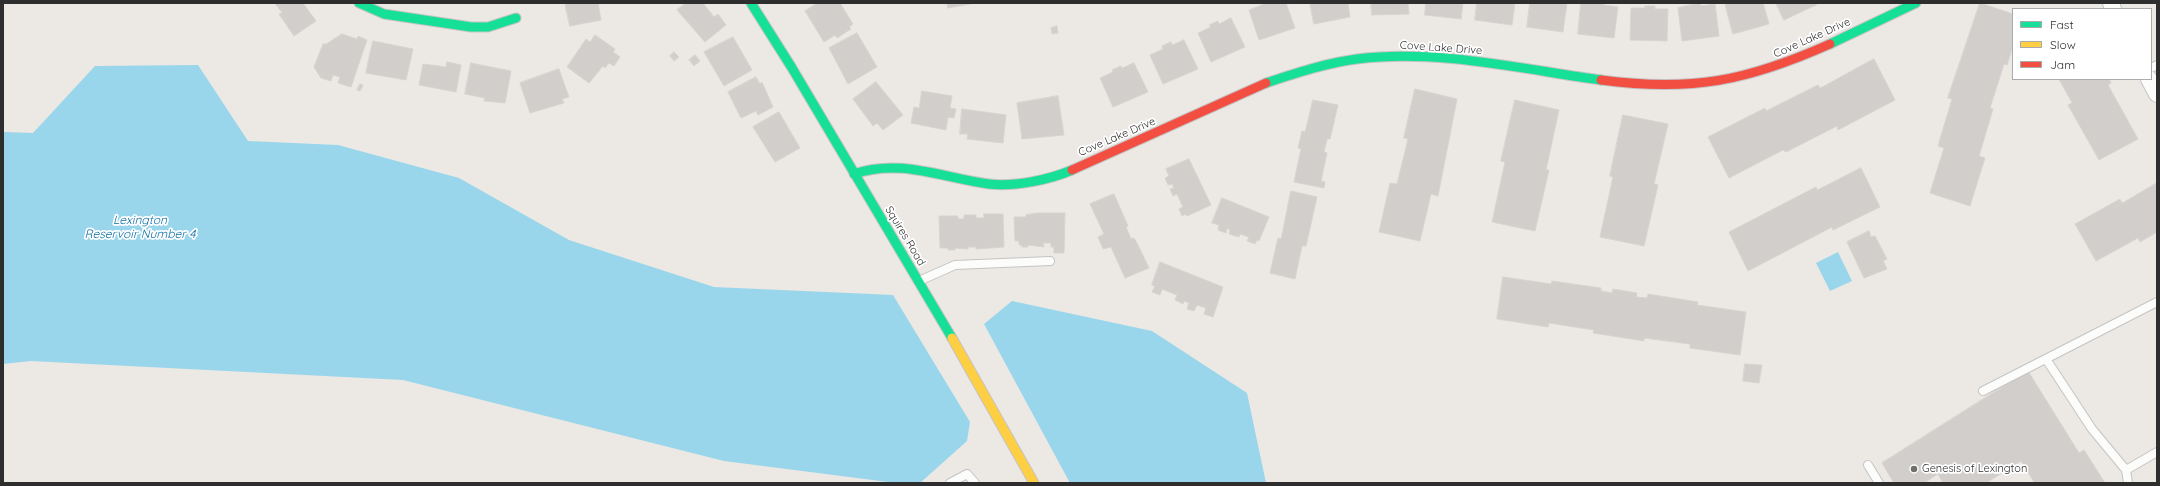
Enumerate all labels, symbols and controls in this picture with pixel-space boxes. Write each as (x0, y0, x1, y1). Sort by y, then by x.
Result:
legend (2012, 8, 2152, 80)
street label: Cove Lake Drive (1772, 15, 1852, 61)
text: Fast (2050, 17, 2074, 32)
text: Slow (2050, 37, 2076, 52)
street label: Cove Lake Drive (1399, 39, 1483, 57)
text: Jam (2050, 57, 2075, 72)
street label: Cove Lake Drive (1076, 115, 1158, 159)
street label: Squires Road (882, 204, 928, 268)
water label: Lexington Reservoir Number 4 (84, 213, 196, 241)
place label: Genesis of Lexington (1922, 462, 2027, 476)
marker: Genesis of Lexington (1909, 464, 1919, 474)

